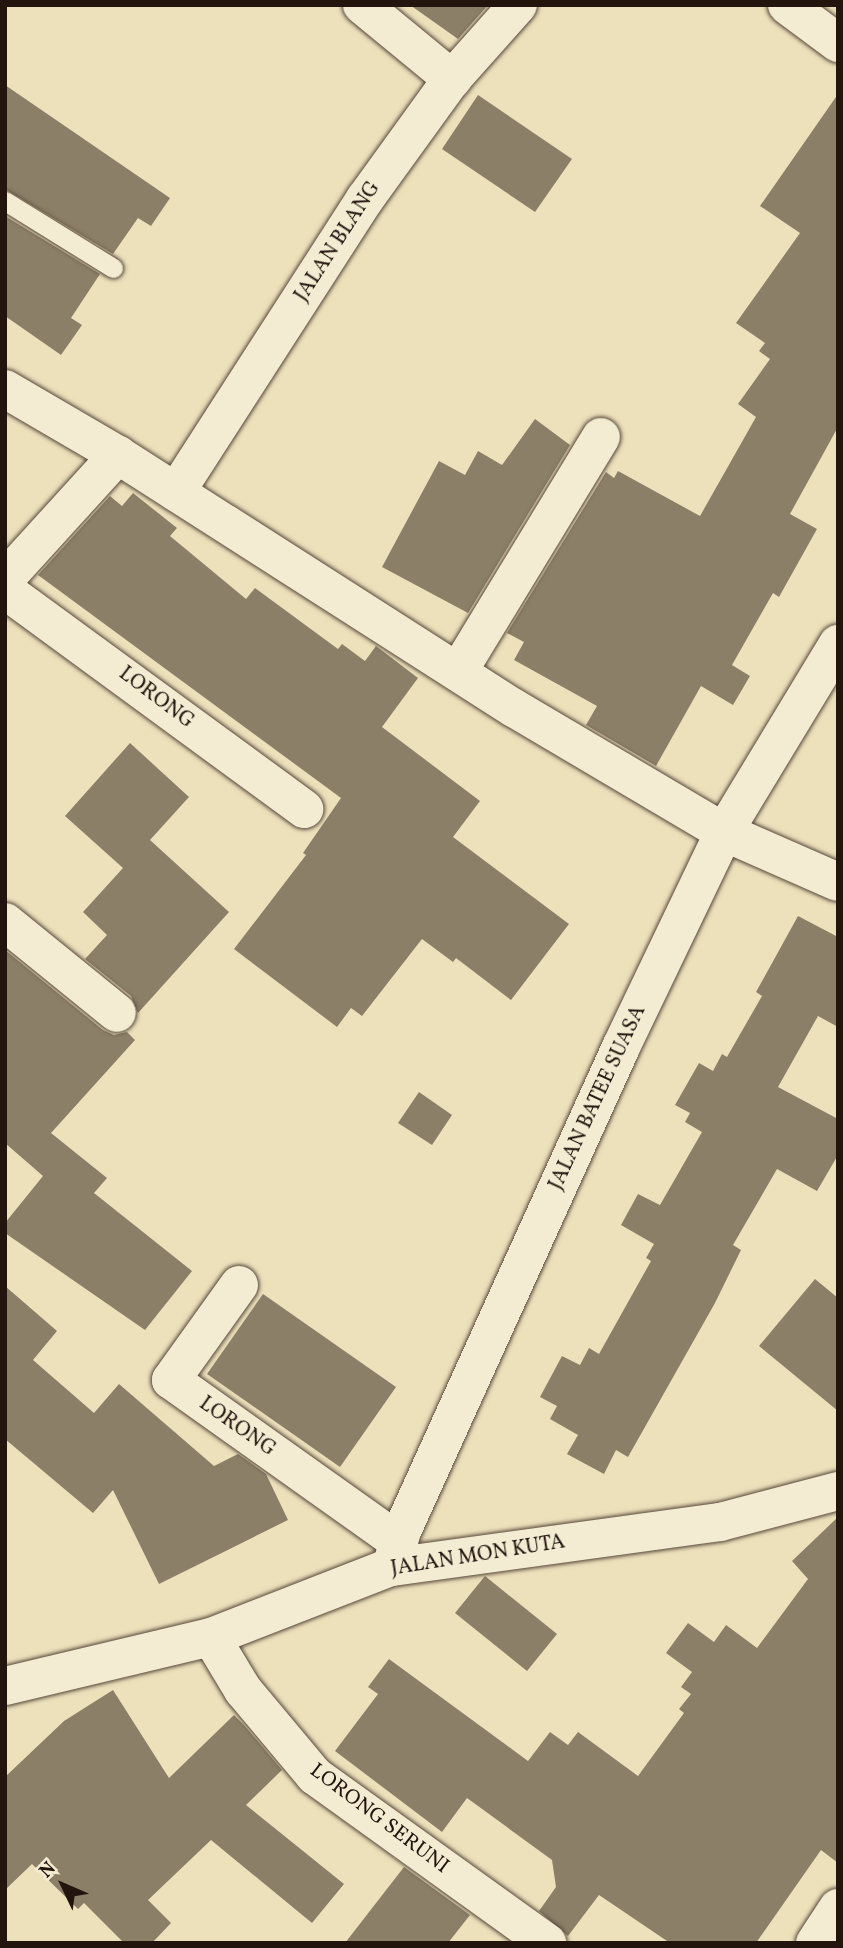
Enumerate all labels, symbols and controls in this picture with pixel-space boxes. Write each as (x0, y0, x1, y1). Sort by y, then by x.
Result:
street label: JALAN BLANG (290, 177, 386, 307)
street label: LORONG (113, 662, 199, 734)
street label: JALAN BATEE SUASA (544, 1002, 652, 1194)
street label: LORONG (194, 1392, 280, 1462)
street label: JALAN MON KUTA (389, 1530, 567, 1582)
street label: LORONG SERUNI (304, 1758, 454, 1880)
north arrow (28, 1850, 98, 1920)
text: N (34, 1856, 62, 1884)

